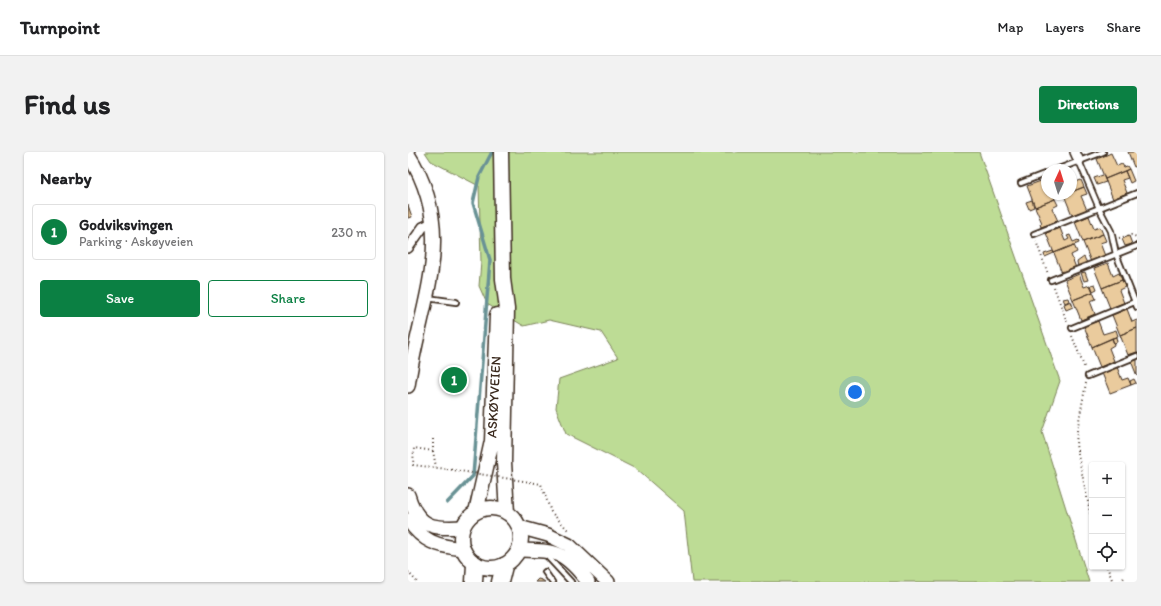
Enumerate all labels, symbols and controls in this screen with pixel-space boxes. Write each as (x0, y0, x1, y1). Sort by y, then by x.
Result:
text: Turnpoint (20, 16, 100, 39)
text: Map (998, 19, 1023, 36)
text: Layers (1045, 19, 1084, 36)
text: Share (1106, 19, 1141, 36)
button: Directions (1039, 86, 1137, 123)
text: Find us (24, 87, 111, 121)
north arrow (1041, 164, 1077, 200)
text: Nearby (40, 168, 92, 188)
text: Godviksvingen (79, 216, 173, 234)
text: 1 (51, 225, 57, 240)
text: 230 m (331, 225, 367, 240)
text: Parking · Askøyveien (79, 234, 193, 249)
button: Save (40, 280, 200, 317)
button: Share (208, 280, 368, 317)
street label: ASKØYVEIEN (483, 356, 505, 438)
pin: 1 (441, 365, 467, 395)
your location (845, 382, 865, 402)
map controls (1089, 462, 1125, 570)
button: + (1089, 462, 1125, 498)
button: − (1089, 498, 1125, 534)
button: locate (1089, 534, 1125, 570)

